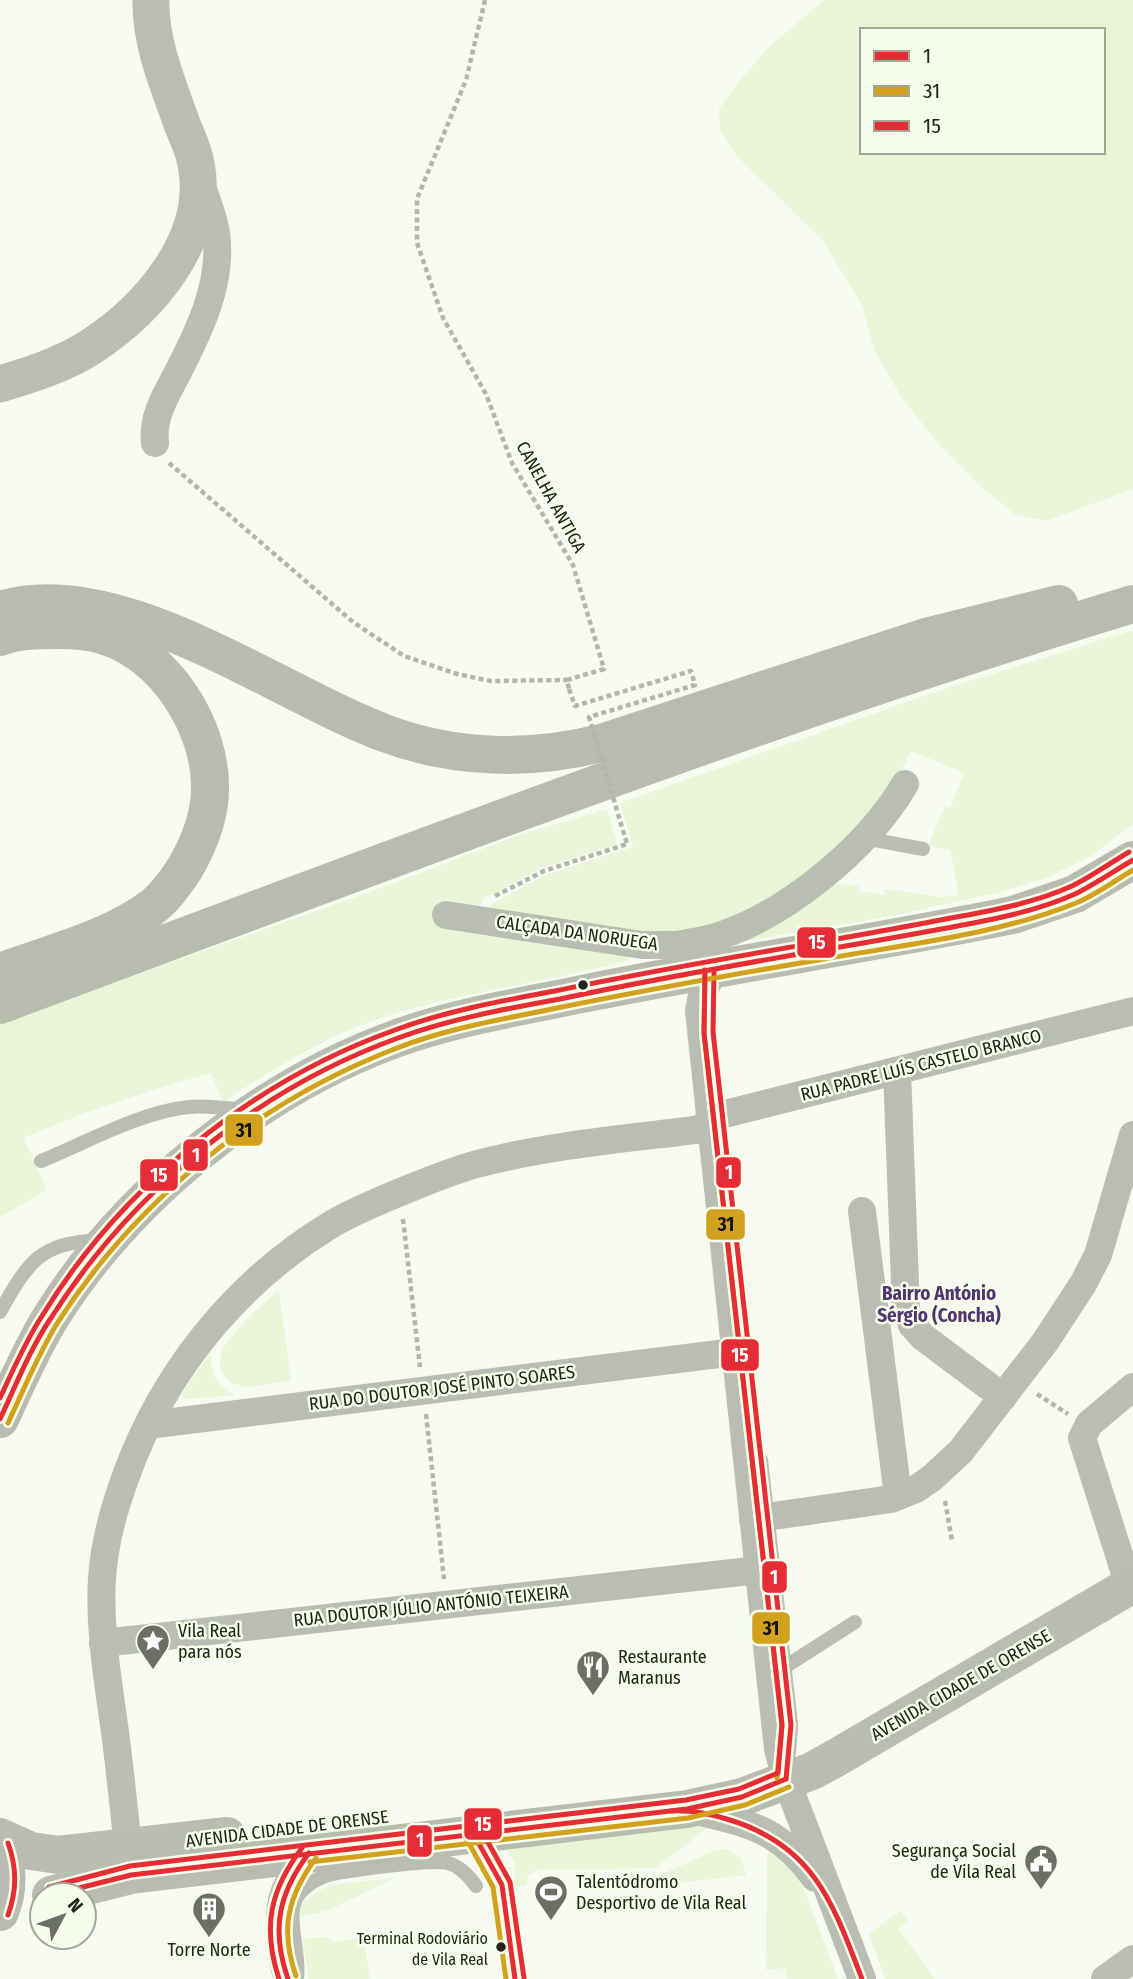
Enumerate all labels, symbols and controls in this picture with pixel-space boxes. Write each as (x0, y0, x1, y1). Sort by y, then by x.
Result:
legend (860, 28, 1105, 154)
text: 1 (923, 43, 931, 69)
text: 31 (923, 78, 940, 104)
text: 15 (923, 113, 941, 139)
street label: CANELHA ANTIGA (511, 438, 591, 557)
street label: CALÇADA DA NORUEGA (495, 911, 660, 955)
line badge: 15 (796, 926, 837, 959)
text: 15 (808, 931, 826, 954)
unlabelled marker (576, 978, 590, 992)
street label: RUA PADRE LUÍS CASTELO BRANCO (798, 1023, 1044, 1106)
line badge: 31 (224, 1113, 264, 1147)
text: 31 (235, 1119, 252, 1142)
line badge: 1 (182, 1138, 209, 1172)
text: 1 (192, 1144, 200, 1167)
line badge: 1 (715, 1156, 742, 1189)
line badge: 15 (139, 1158, 179, 1192)
text: 1 (725, 1161, 733, 1184)
text: 15 (150, 1164, 168, 1187)
line badge: 31 (705, 1208, 746, 1241)
text: 31 (717, 1213, 734, 1236)
district label: Bairro António Sérgio (Concha) (877, 1282, 1001, 1327)
line badge: 15 (720, 1338, 760, 1372)
text: 15 (731, 1344, 749, 1367)
street label: RUA DO DOUTOR JOSÉ PINTO SOARES (308, 1360, 576, 1415)
line badge: 1 (761, 1560, 788, 1594)
text: 1 (770, 1566, 778, 1589)
street label: RUA DOUTOR JÚLIO ANTÓNIO TEIXEIRA (292, 1580, 570, 1631)
line badge: 31 (751, 1611, 791, 1645)
text: 31 (762, 1617, 779, 1640)
place label: Vila Real para nós (178, 1620, 242, 1663)
place icon: Vila Real para nós (134, 1622, 172, 1671)
street label: AVENIDA CIDADE DE ORENSE (867, 1624, 1055, 1746)
place label: Restaurante Maranus (618, 1646, 707, 1689)
restaurant icon: Restaurante Maranus (574, 1648, 612, 1697)
street label: AVENIDA CIDADE DE ORENSE (184, 1806, 390, 1852)
line badge: 15 (463, 1807, 503, 1841)
text: 15 (474, 1813, 492, 1836)
line badge: 1 (406, 1824, 433, 1858)
text: 1 (416, 1829, 424, 1852)
place label: Segurança Social de Vila Real (892, 1840, 1016, 1883)
public building icon: Segurança Social de Vila Real (1022, 1842, 1060, 1891)
place label: Talentódromo Desportivo de Vila Real (576, 1871, 747, 1914)
sports icon: Talentódromo Desportivo de Vila Real (532, 1873, 570, 1922)
north arrow (28, 1881, 98, 1951)
building icon: Torre Norte (190, 1890, 228, 1939)
text: N (63, 1893, 88, 1917)
place label: Terminal Rodoviário de Vila Real (357, 1929, 488, 1969)
place label: Torre Norte (167, 1939, 251, 1961)
marker: Terminal Rodoviário de Vila Real (494, 1940, 508, 1954)

